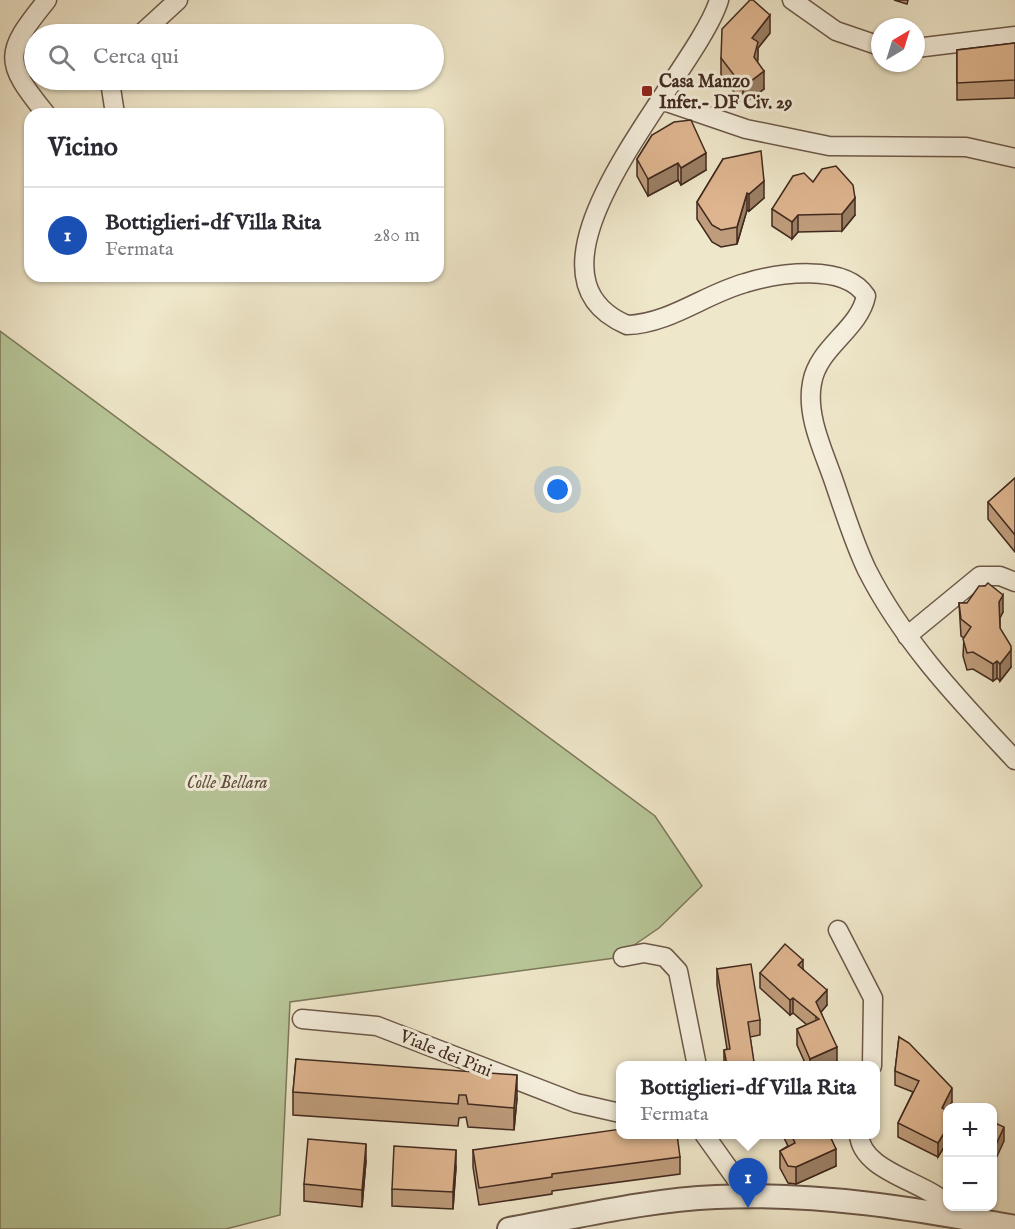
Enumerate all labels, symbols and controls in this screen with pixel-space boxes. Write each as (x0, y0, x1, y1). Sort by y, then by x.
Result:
north arrow (871, 18, 925, 72)
search box (24, 24, 444, 90)
icon: search (45, 41, 78, 74)
text: Cerca qui (93, 43, 179, 71)
place label: Casa Manzo Infer.- DF Civ. 29 (659, 71, 792, 115)
marker: Casa Manzo Infer.- DF Civ. 29 (640, 84, 654, 98)
text: Vicino (48, 131, 118, 164)
text: Bottiglieri-df Villa Rita (105, 209, 321, 237)
text: 1 (64, 223, 71, 248)
text: 280 m (373, 223, 420, 248)
text: Fermata (105, 237, 174, 262)
your location (543, 475, 572, 504)
park label: Colle Bellara (186, 772, 268, 795)
street label: Viale dei Pini (395, 1025, 495, 1083)
popup (616, 1061, 880, 1139)
text: Bottiglieri-df Villa Rita (640, 1074, 856, 1102)
text: Fermata (640, 1102, 709, 1127)
map controls (943, 1103, 997, 1211)
button: + (943, 1103, 997, 1157)
button: − (943, 1157, 997, 1211)
pin: 1 (728, 1158, 768, 1208)

